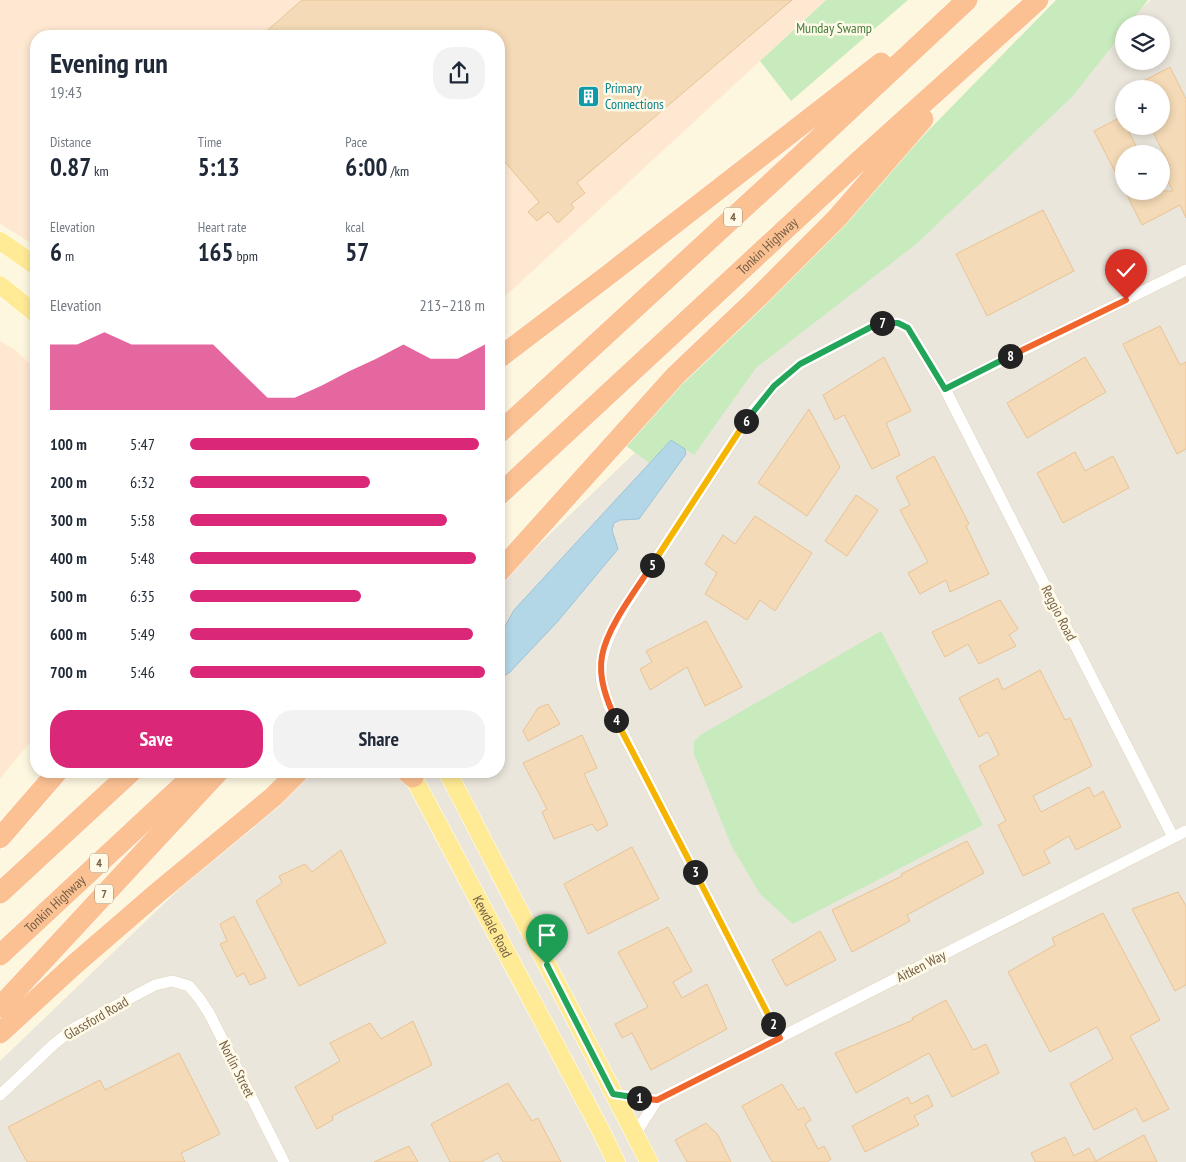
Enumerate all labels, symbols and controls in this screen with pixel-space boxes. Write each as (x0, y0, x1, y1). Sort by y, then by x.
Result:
map controls (1115, 15, 1170, 200)
button: layers (1115, 15, 1170, 70)
park label: Munday Swamp (796, 19, 872, 37)
text: Evening run (50, 44, 168, 81)
button: share (433, 47, 485, 99)
place label: Primary Connections (605, 79, 664, 113)
button: + (1115, 80, 1170, 135)
text: 19:43 (50, 82, 82, 102)
building icon: Primary Connections (577, 84, 601, 108)
text: Distance (50, 133, 91, 151)
text: Time (198, 133, 222, 151)
text: Pace (345, 133, 367, 151)
button: − (1115, 145, 1170, 200)
text: 0.87 (50, 151, 91, 183)
text: 5:13 (198, 151, 240, 183)
text: 6:00 (345, 151, 387, 183)
text: km (91, 162, 109, 180)
text: /km (387, 162, 409, 180)
road number: 4 (724, 208, 742, 226)
street label: Tonkin Highway (733, 213, 802, 279)
text: Elevation (50, 218, 95, 236)
text: Heart rate (198, 218, 247, 236)
text: kcal (345, 218, 364, 236)
text: 6 (50, 236, 62, 268)
text: 165 (198, 236, 234, 268)
text: 57 (345, 236, 369, 268)
text: m (62, 247, 74, 265)
text: bpm (234, 247, 258, 265)
pin (1105, 249, 1147, 300)
icon: check (1112, 256, 1140, 284)
text: Elevation (50, 295, 101, 315)
text: 213–218 m (420, 295, 485, 315)
pin: 7 (870, 310, 894, 336)
text: 7 (879, 314, 886, 332)
pin: 8 (998, 344, 1022, 368)
text: 8 (1007, 347, 1014, 365)
pin: 6 (734, 408, 758, 434)
text: 6 (743, 412, 750, 430)
text: 100 m (50, 434, 87, 454)
text: 5:47 (130, 434, 155, 454)
text: 200 m (50, 472, 87, 492)
text: 6:32 (130, 472, 155, 492)
text: 300 m (50, 510, 87, 530)
text: 5:58 (130, 510, 155, 530)
text: 400 m (50, 548, 87, 568)
text: 5:48 (130, 548, 155, 568)
pin: 5 (640, 552, 664, 578)
text: 5 (649, 556, 656, 574)
street label: Reggio Road (1037, 582, 1081, 644)
text: 500 m (50, 586, 87, 606)
text: 6:35 (130, 586, 155, 606)
text: 600 m (50, 624, 87, 644)
text: 5:49 (130, 624, 155, 644)
text: 700 m (50, 662, 87, 682)
text: 5:46 (130, 662, 155, 682)
pin: 4 (604, 708, 628, 732)
button: Save (50, 710, 263, 768)
button: Share (273, 710, 485, 768)
text: 4 (613, 711, 620, 729)
road number: 4 (90, 854, 108, 872)
pin: 3 (682, 860, 708, 884)
text: 3 (692, 863, 699, 881)
street label: Tonkin Highway (21, 871, 90, 937)
road number: 7 (95, 884, 113, 904)
street label: Kewdale Road (469, 892, 516, 961)
pin (526, 914, 568, 965)
icon: arrive (533, 921, 561, 949)
street label: Aitken Way (893, 946, 949, 986)
street label: Glassford Road (61, 992, 131, 1044)
pin: 2 (760, 1012, 786, 1036)
text: 2 (770, 1015, 777, 1033)
street label: Norlin Street (215, 1037, 259, 1101)
pin: 1 (626, 1086, 652, 1110)
text: 1 (636, 1089, 643, 1107)

